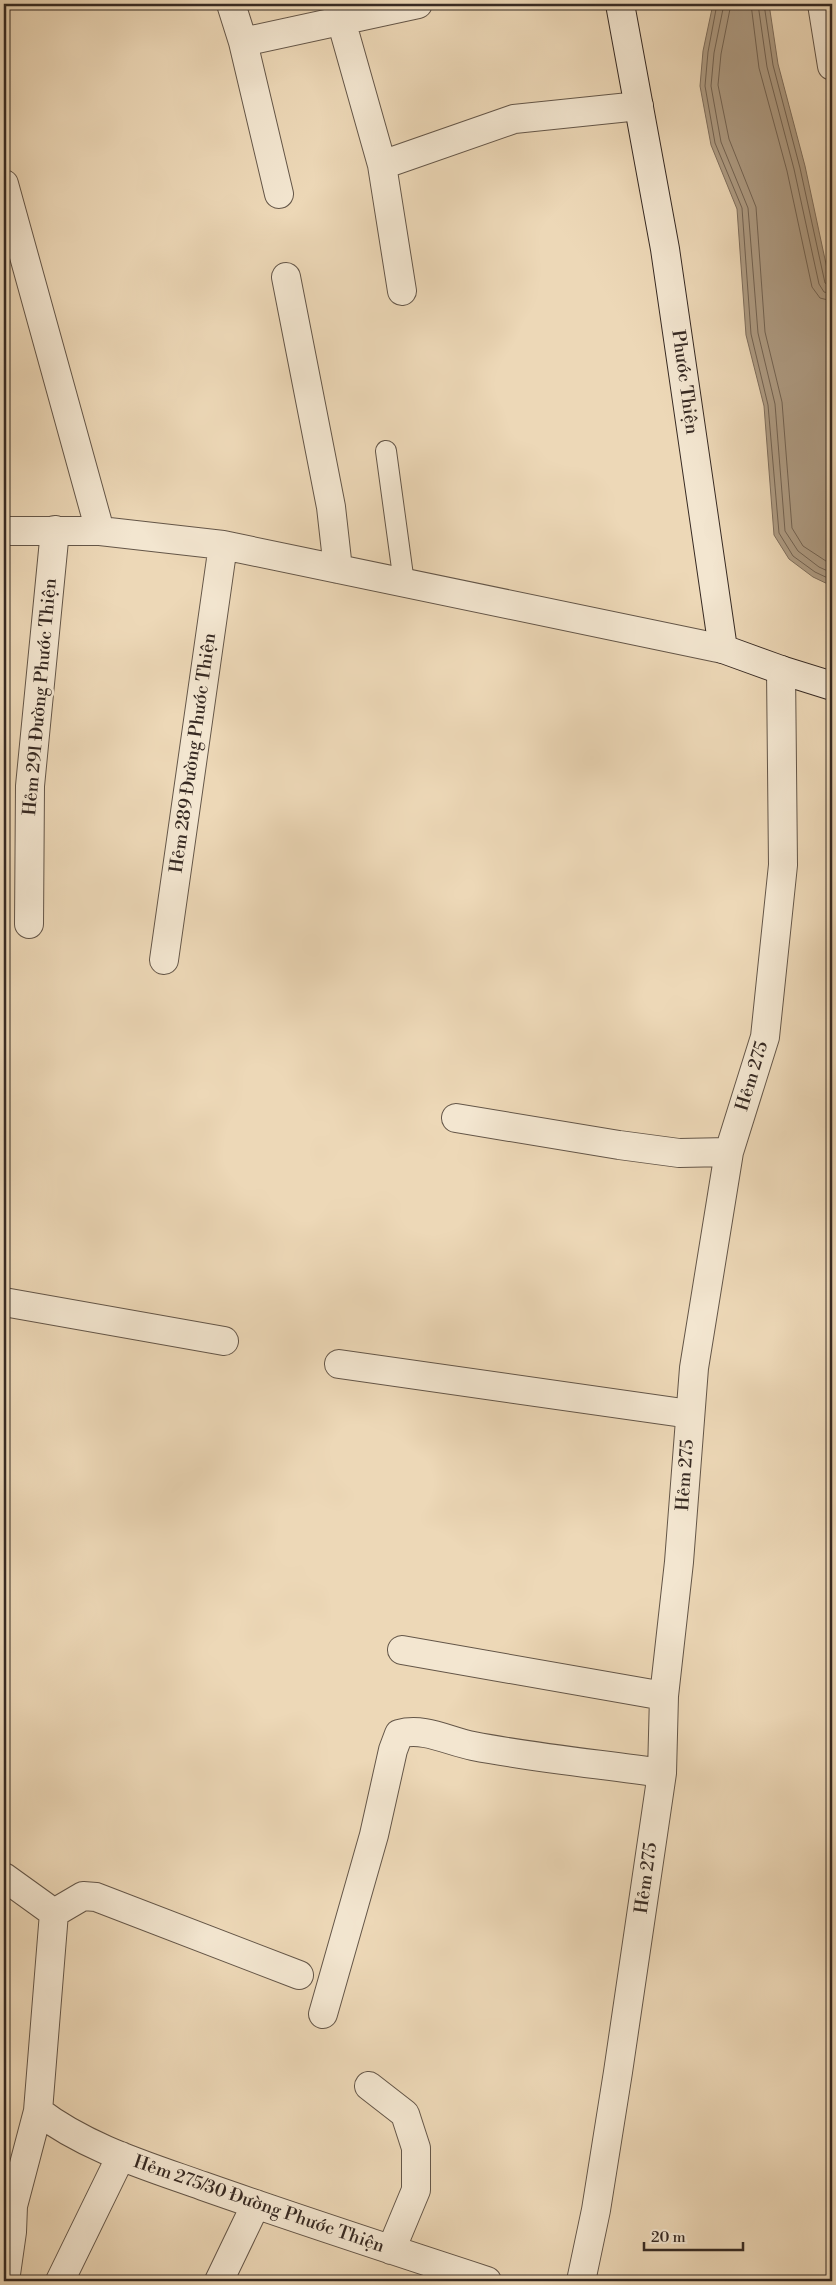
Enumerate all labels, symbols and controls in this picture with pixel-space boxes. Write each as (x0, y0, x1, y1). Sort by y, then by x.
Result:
street label: Phước Thiện (666, 328, 704, 436)
street label: Hẻm 291 Đường Phước Thiện (18, 577, 62, 817)
street label: Hẻm 289 Đường Phước Thiện (165, 631, 221, 874)
street label: Hẻm 275 (731, 1038, 774, 1114)
street label: Hẻm 275 (671, 1438, 699, 1512)
street label: Hẻm 275 (630, 1841, 662, 1915)
street label: Hẻm 275/30 Đường Phước Thiện (130, 2150, 388, 2258)
scale bar (644, 2220, 742, 2252)
text: 20 m (651, 2228, 686, 2247)

